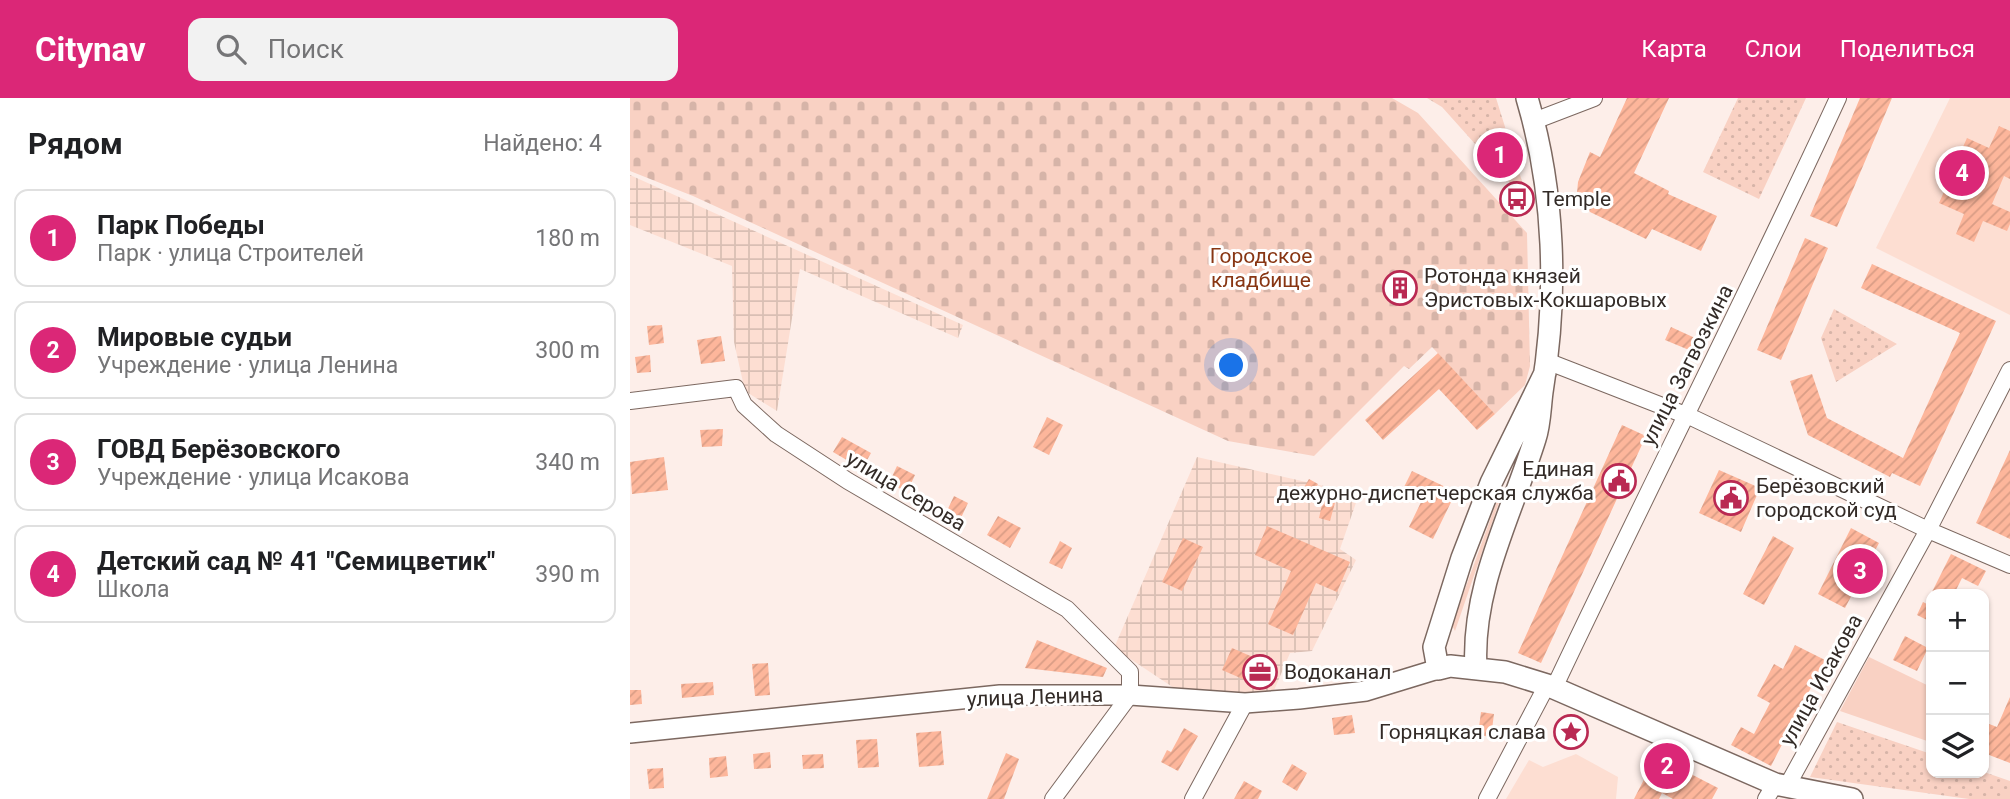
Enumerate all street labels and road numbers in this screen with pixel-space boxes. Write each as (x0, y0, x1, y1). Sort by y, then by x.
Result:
street label: улица Загвозкина (1636, 281, 1738, 449)
street label: улица Серова (842, 446, 970, 536)
street label: улица Исакова (1775, 610, 1867, 750)
street label: улица Ленина (966, 683, 1104, 711)

